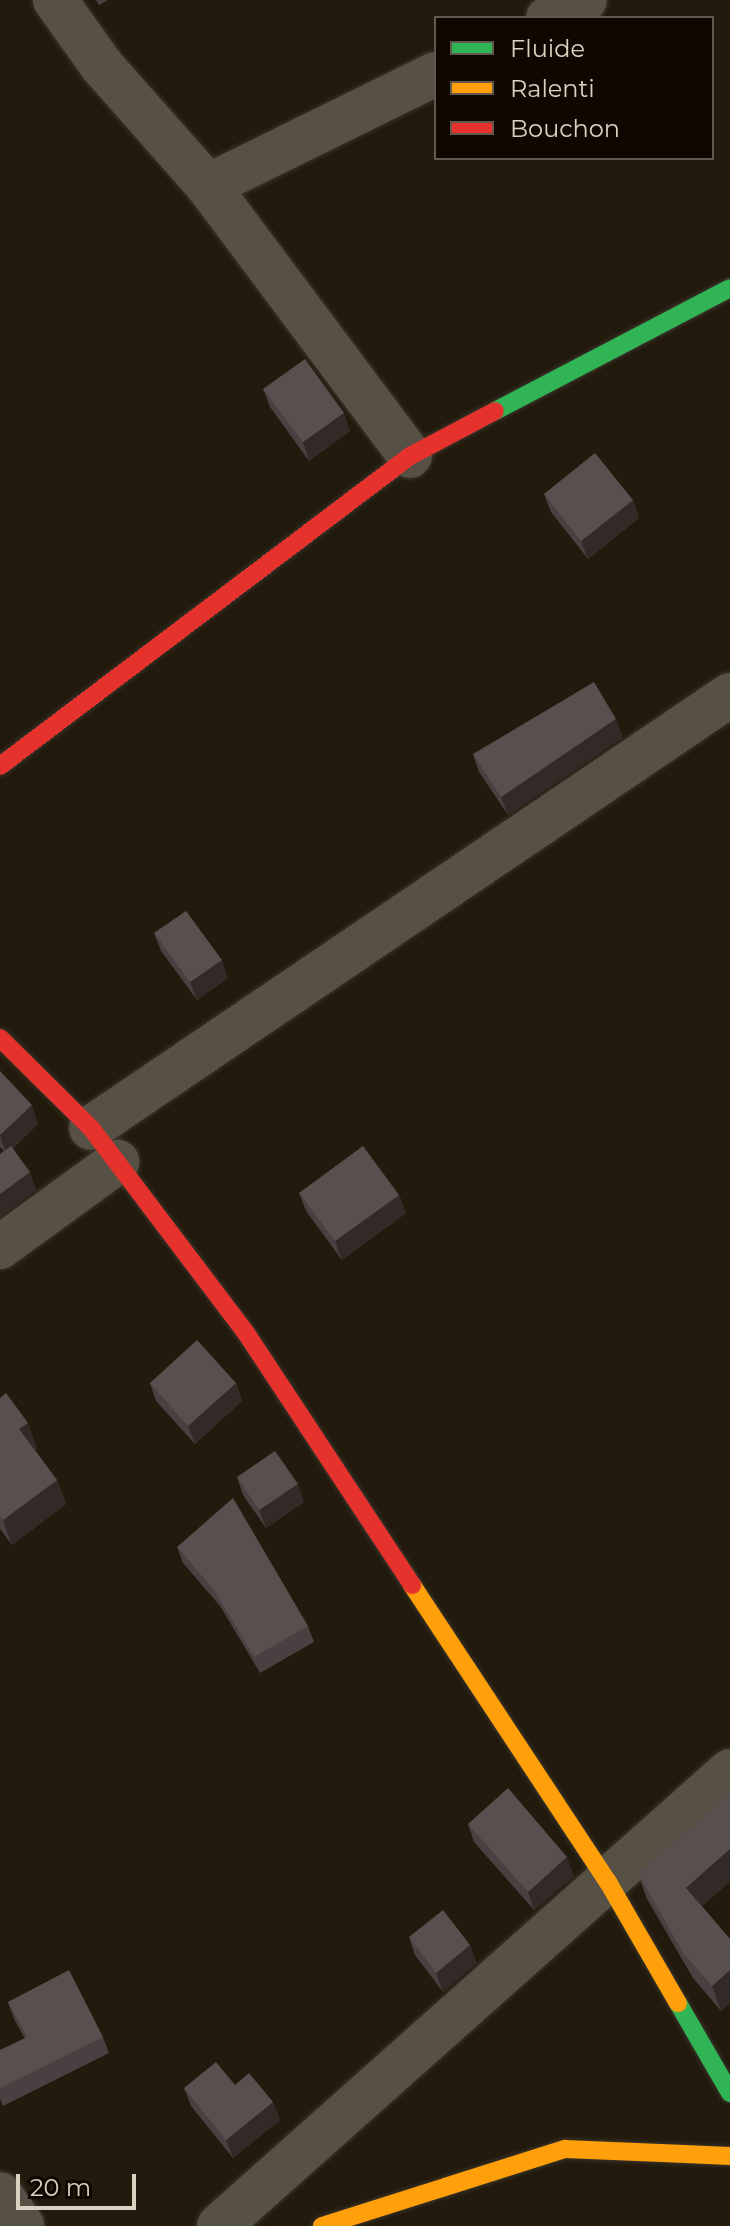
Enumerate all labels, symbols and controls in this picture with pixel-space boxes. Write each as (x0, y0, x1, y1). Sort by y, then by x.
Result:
legend (434, 16, 714, 160)
text: Fluide (510, 34, 585, 63)
text: Ralenti (510, 74, 595, 103)
text: Bouchon (510, 114, 620, 143)
scale bar (20, 2158, 140, 2208)
text: 20 m (30, 2173, 91, 2202)

